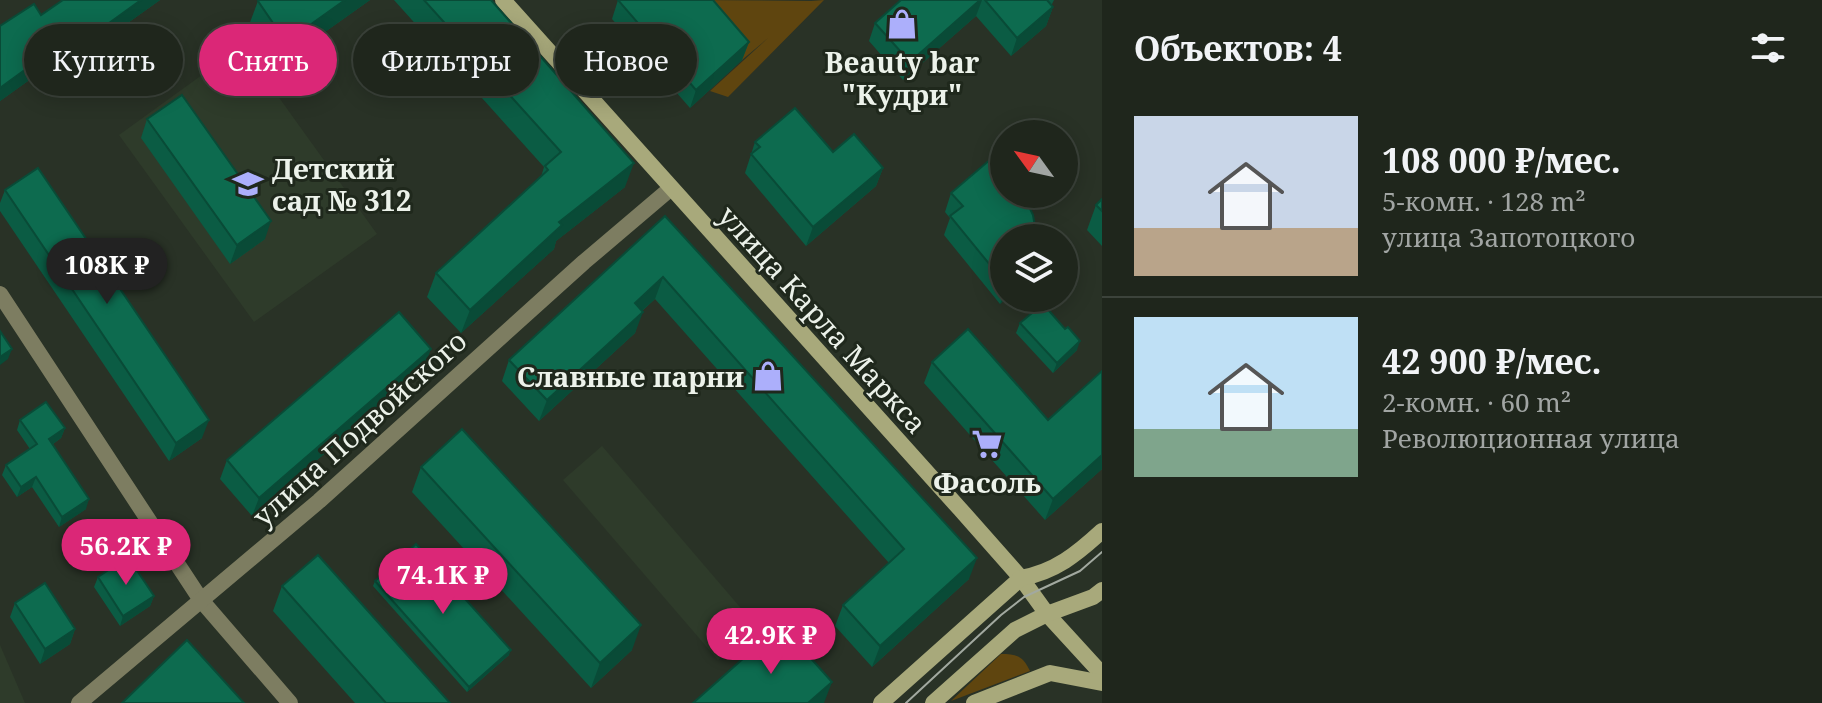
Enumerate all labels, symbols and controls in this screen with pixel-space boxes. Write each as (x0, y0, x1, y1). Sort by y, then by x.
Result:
shop icon: Beauty bar "Кудри" (885, 7, 919, 41)
chip: Купить (24, 24, 183, 96)
chip: Снять (199, 24, 337, 96)
chip: Фильтры (353, 24, 539, 96)
chip: Новое (555, 24, 697, 96)
text: Объектов: 4 (1134, 25, 1342, 71)
icon: filters (1746, 26, 1790, 70)
place label: Beauty bar "Кудри" (825, 43, 980, 113)
north arrow (990, 120, 1078, 208)
map controls (990, 120, 1078, 312)
text: 108 000 ₽/мес. (1382, 137, 1621, 183)
icon: home (1198, 148, 1294, 244)
place label: Детский сад № 312 (272, 149, 412, 219)
school or university icon: Детский сад № 312 (231, 167, 265, 201)
text: 5-комн. · 128 m² (1382, 183, 1586, 219)
street label: улица Карла Маркса (710, 197, 936, 441)
text: улица Запотоцкого (1382, 219, 1635, 255)
button: layers (990, 224, 1078, 312)
pin: 108K ₽ (42, 238, 172, 306)
text: 108K ₽ (64, 246, 150, 282)
street label: улица Подвойского (244, 322, 474, 534)
text: 42 900 ₽/мес. (1382, 338, 1602, 384)
icon: home (1198, 349, 1294, 445)
place label: Славные парни (517, 357, 744, 395)
shop icon: Славные парни (751, 359, 785, 393)
text: 2-комн. · 60 m² (1382, 384, 1571, 420)
text: Революционная улица (1382, 420, 1680, 456)
supermarket icon: Фасоль (970, 427, 1004, 461)
place label: Фасоль (933, 463, 1041, 501)
pin: 56.2K ₽ (52, 519, 200, 587)
text: 56.2K ₽ (80, 527, 172, 563)
pin: 74.1K ₽ (369, 548, 517, 616)
text: 74.1K ₽ (397, 556, 489, 592)
pin: 42.9K ₽ (697, 608, 845, 676)
text: 42.9K ₽ (725, 616, 817, 652)

